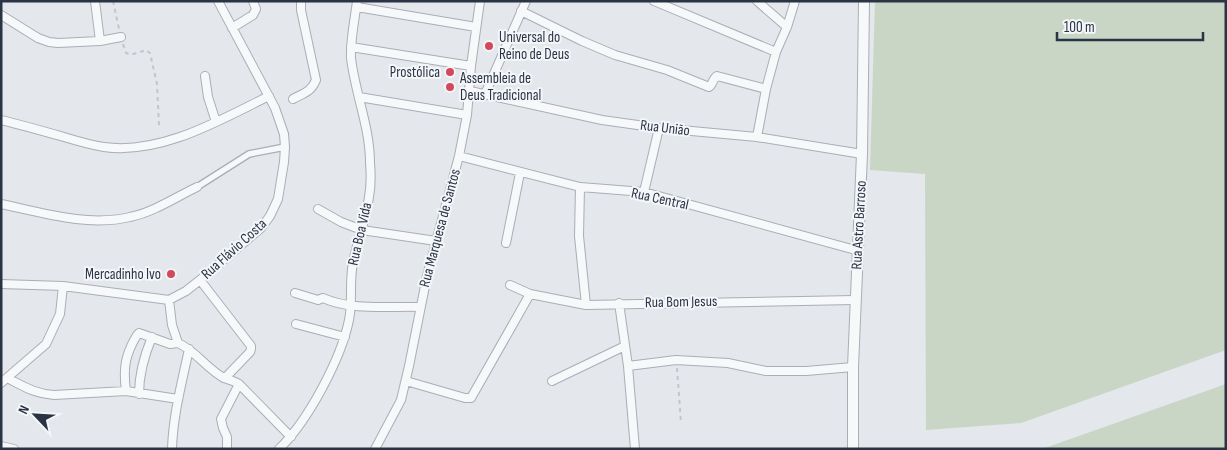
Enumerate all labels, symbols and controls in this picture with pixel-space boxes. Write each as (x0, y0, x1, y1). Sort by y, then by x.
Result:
scale bar (1057, 10, 1203, 42)
text: 100 m (1064, 18, 1095, 37)
place label: Universal do Reino de Deus (499, 28, 569, 64)
marker: Universal do Reino de Deus (483, 40, 495, 52)
place label: Prostólica (390, 63, 440, 82)
marker: Prostólica (444, 66, 456, 78)
place label: Assembleia de Deus Tradicional (459, 69, 541, 105)
marker: Assembleia de Deus Tradicional (444, 81, 456, 93)
street label: Rua União (639, 116, 691, 140)
street label: Rua Marquesa de Santos (415, 167, 465, 289)
street label: Rua Astro Barroso (847, 180, 871, 270)
street label: Rua Central (630, 184, 690, 214)
street label: Rua Boa Vida (344, 200, 377, 267)
street label: Rua Flávio Costa (197, 214, 271, 283)
place label: Mercadinho Ivo (85, 265, 161, 284)
marker: Mercadinho Ivo (165, 268, 177, 280)
street label: Rua Bom Jesus (645, 292, 717, 312)
north arrow (10, 390, 60, 440)
text: N (14, 403, 33, 417)

